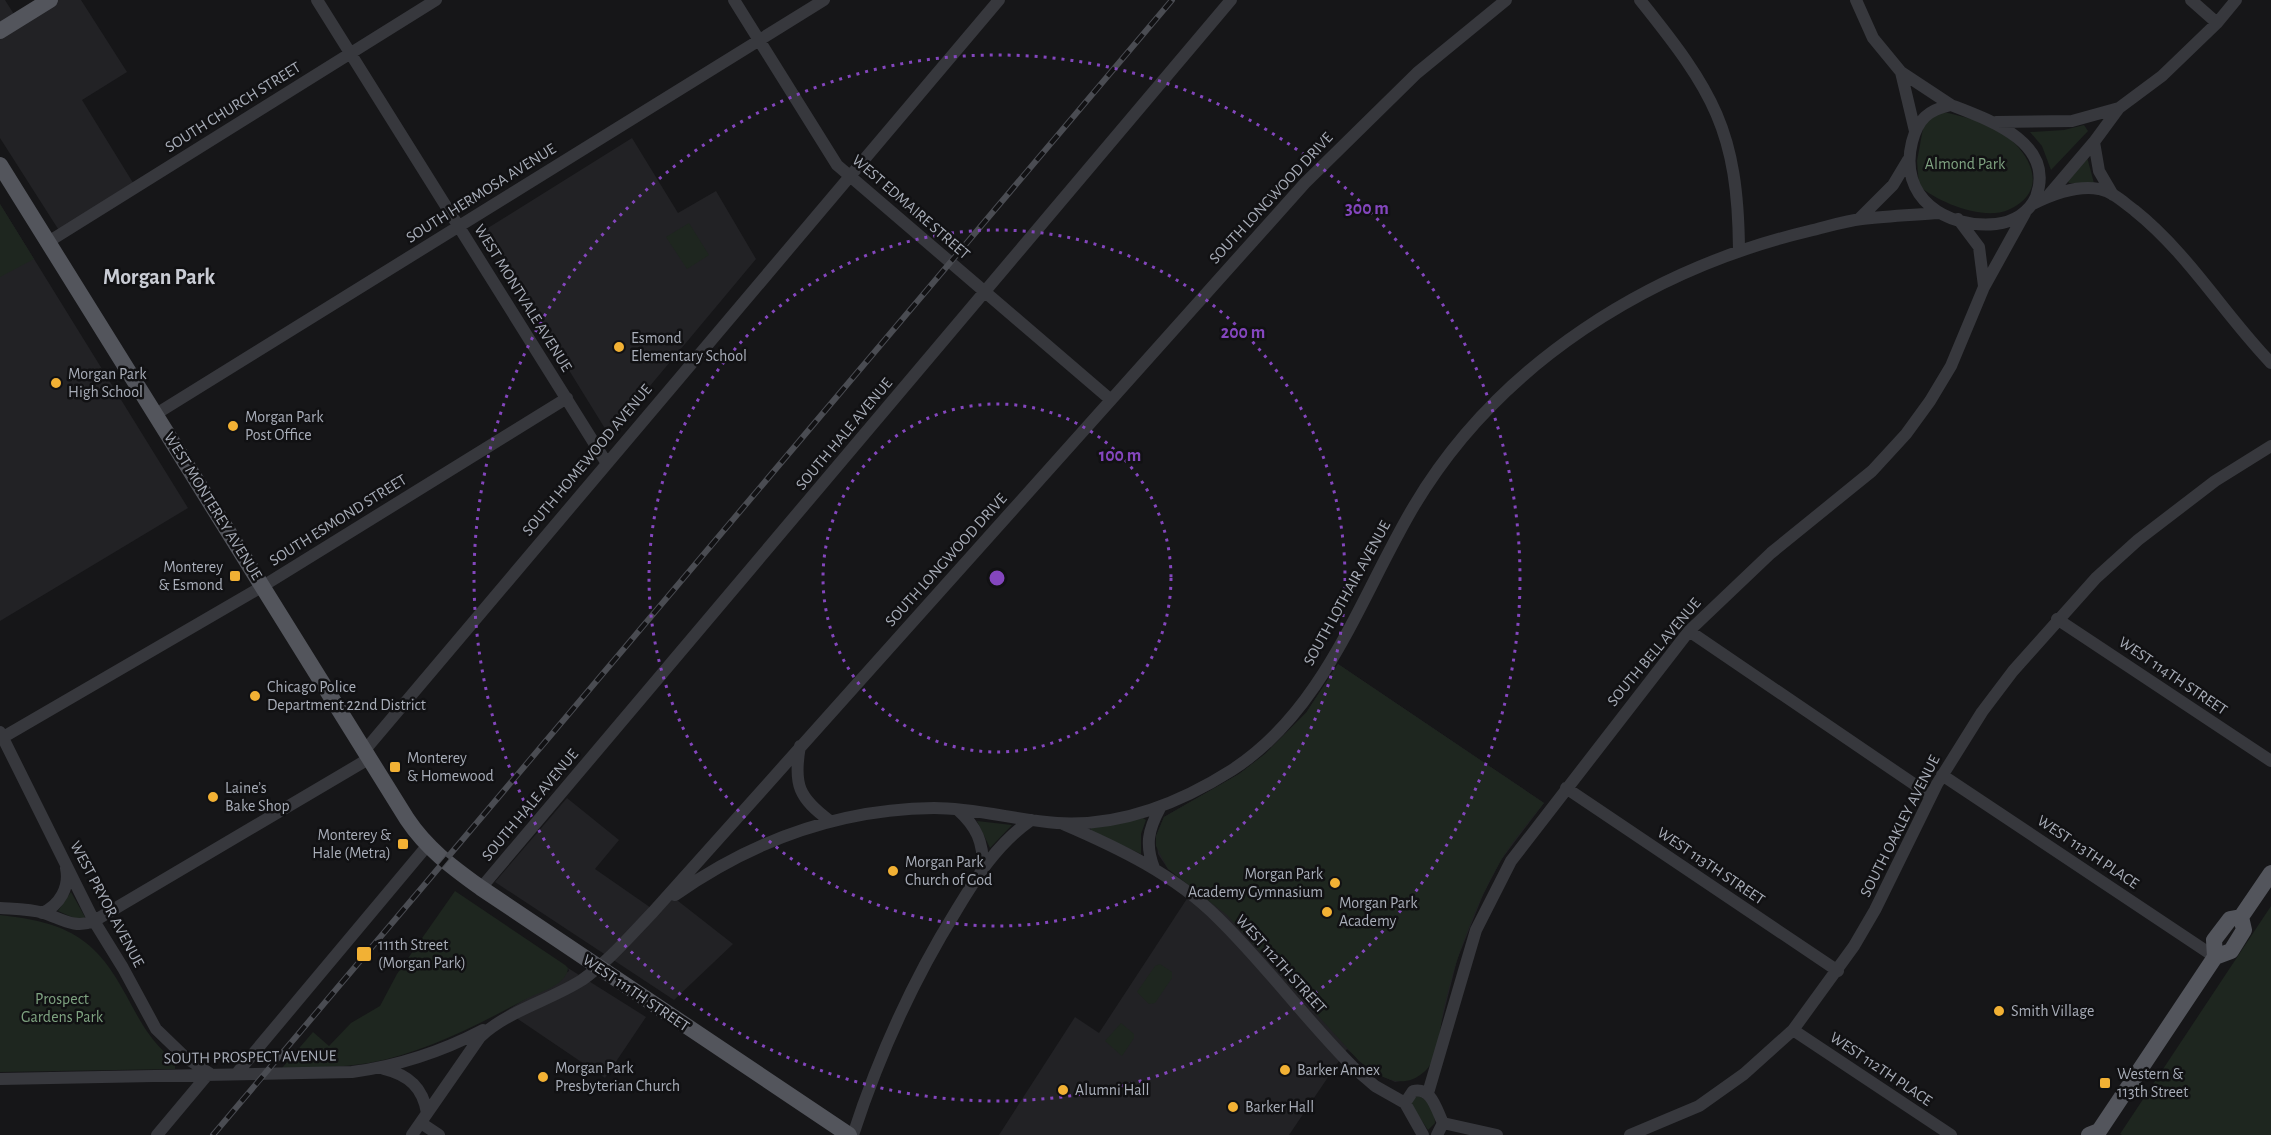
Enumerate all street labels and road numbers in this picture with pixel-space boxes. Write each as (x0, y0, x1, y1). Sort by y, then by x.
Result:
street label: SOUTH CHURCH STREET (162, 59, 304, 155)
street label: SOUTH LONGWOOD DRIVE (1206, 129, 1336, 267)
street label: SOUTH HERMOSA AVENUE (403, 140, 559, 246)
street label: WEST EDMAIRE STREET (849, 152, 973, 263)
street label: WEST MONTVALE AVENUE (471, 222, 575, 375)
street label: SOUTH HALE AVENUE (793, 375, 896, 493)
street label: SOUTH HOMEWOOD AVENUE (519, 381, 655, 539)
street label: WEST MONTEREY AVENUE (161, 429, 265, 583)
street label: SOUTH ESMOND STREET (267, 471, 410, 569)
street label: SOUTH LONGWOOD DRIVE (882, 490, 1010, 630)
street label: SOUTH LOTHAIR AVENUE (1301, 518, 1394, 668)
street label: SOUTH BELL AVENUE (1604, 595, 1704, 709)
street label: WEST 114TH STREET (2116, 634, 2230, 718)
street label: SOUTH HALE AVENUE (479, 746, 582, 864)
street label: SOUTH OAKLEY AVENUE (1857, 752, 1943, 900)
street label: WEST 113TH PLACE (2034, 812, 2142, 892)
street label: WEST 113TH STREET (1654, 824, 1768, 908)
street label: WEST PRYOR AVENUE (67, 838, 147, 970)
street label: WEST 112TH STREET (1233, 912, 1329, 1017)
street label: WEST 111TH STREET (580, 951, 692, 1035)
street label: WEST 112TH PLACE (1827, 1029, 1935, 1109)
street label: SOUTH PROSPECT AVENUE (163, 1047, 337, 1067)

